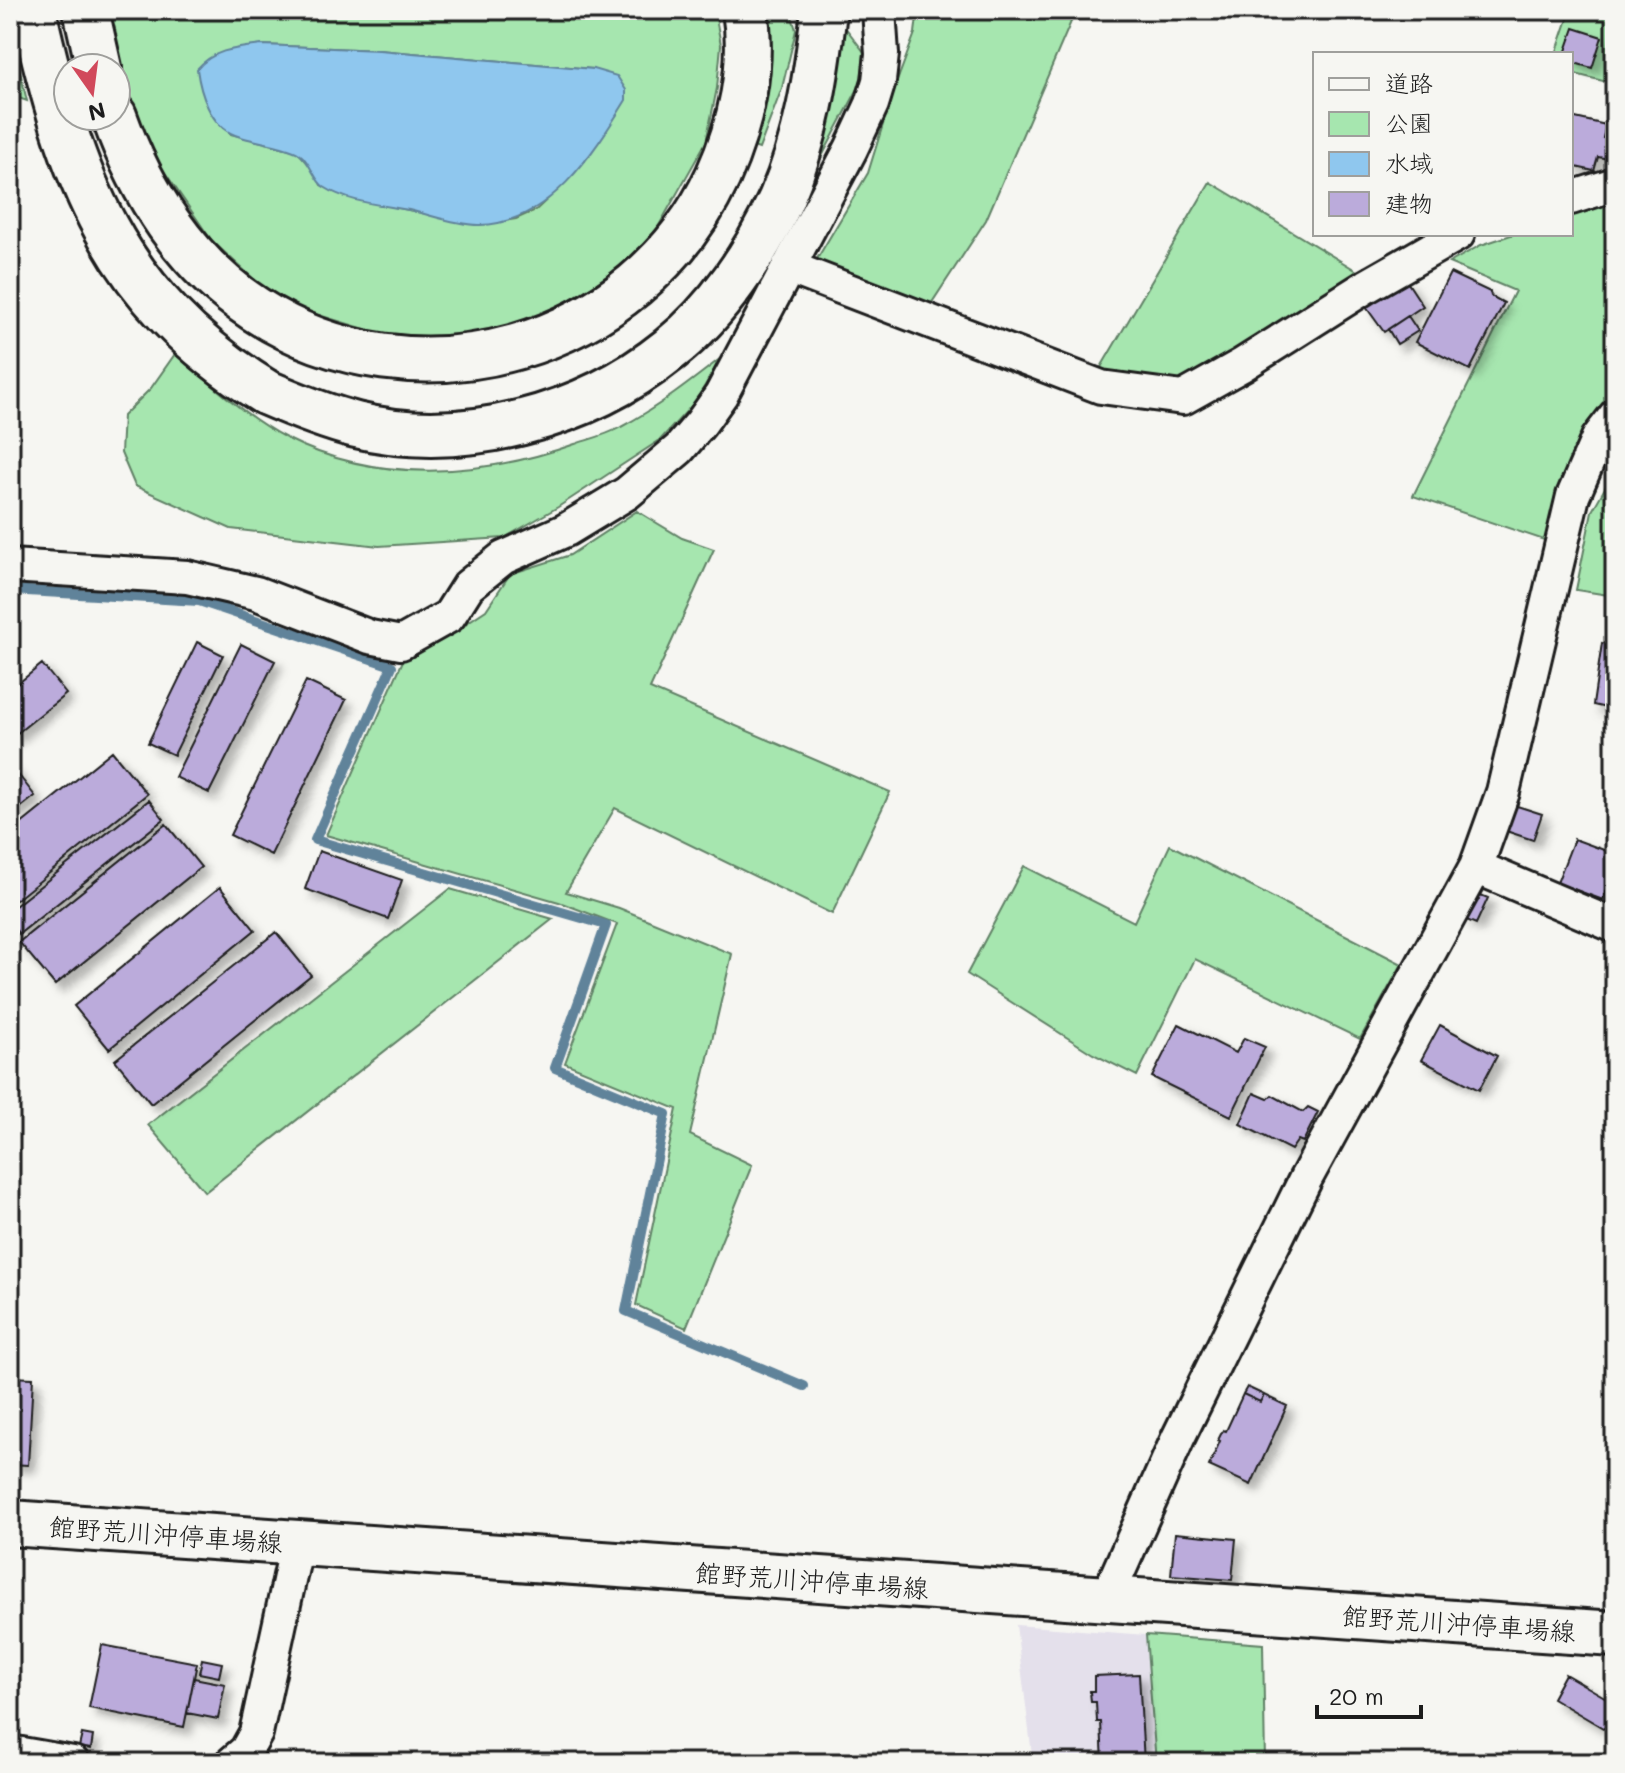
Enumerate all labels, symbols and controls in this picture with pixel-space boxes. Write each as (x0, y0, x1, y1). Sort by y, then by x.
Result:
north arrow (52, 52, 132, 132)
legend (1313, 52, 1573, 236)
text: 道路 (1385, 67, 1433, 98)
text: N (85, 96, 109, 128)
text: 公園 (1385, 107, 1433, 138)
text: 水域 (1385, 147, 1433, 178)
text: 建物 (1385, 187, 1433, 218)
street label: 館野荒川沖停車場線 (48, 1509, 284, 1559)
street label: 館野荒川沖停車場線 (694, 1555, 930, 1605)
street label: 館野荒川沖停車場線 (1341, 1598, 1577, 1648)
scale bar (1317, 1669, 1421, 1719)
text: 20 m (1329, 1680, 1384, 1711)

